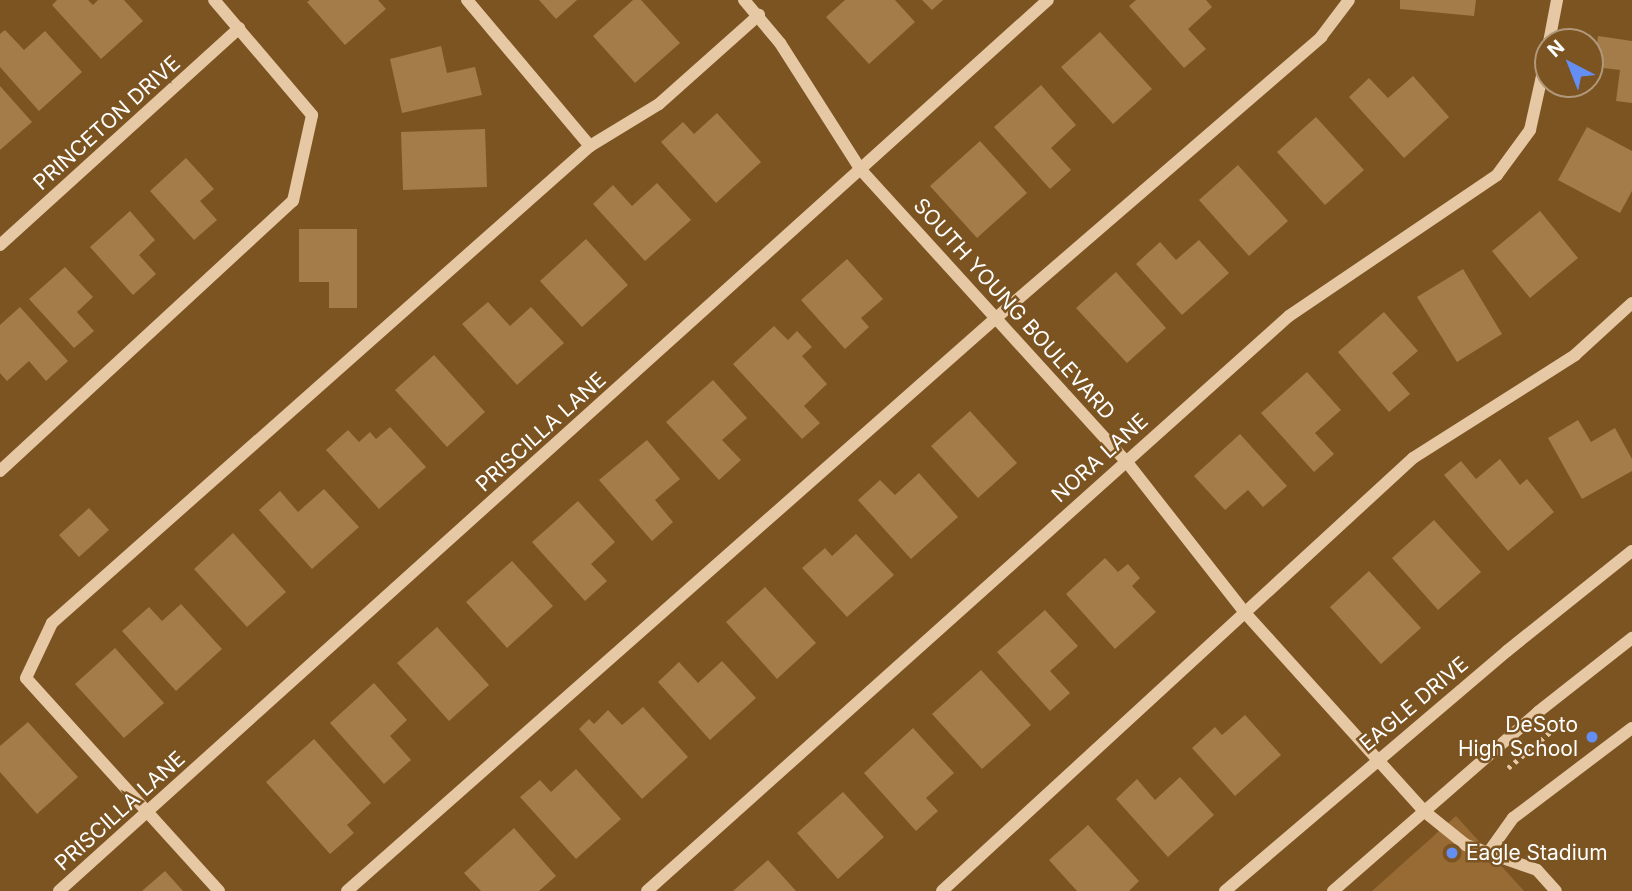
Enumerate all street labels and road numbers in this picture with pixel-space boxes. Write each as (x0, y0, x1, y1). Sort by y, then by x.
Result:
street label: PRINCETON DRIVE (29, 51, 185, 195)
street label: SOUTH YOUNG BOULEVARD (908, 193, 1120, 425)
street label: PRISCILLA LANE (471, 367, 611, 497)
street label: NORA LANE (1047, 408, 1153, 508)
street label: EAGLE DRIVE (1355, 651, 1473, 757)
street label: PRISCILLA LANE (50, 746, 190, 876)

